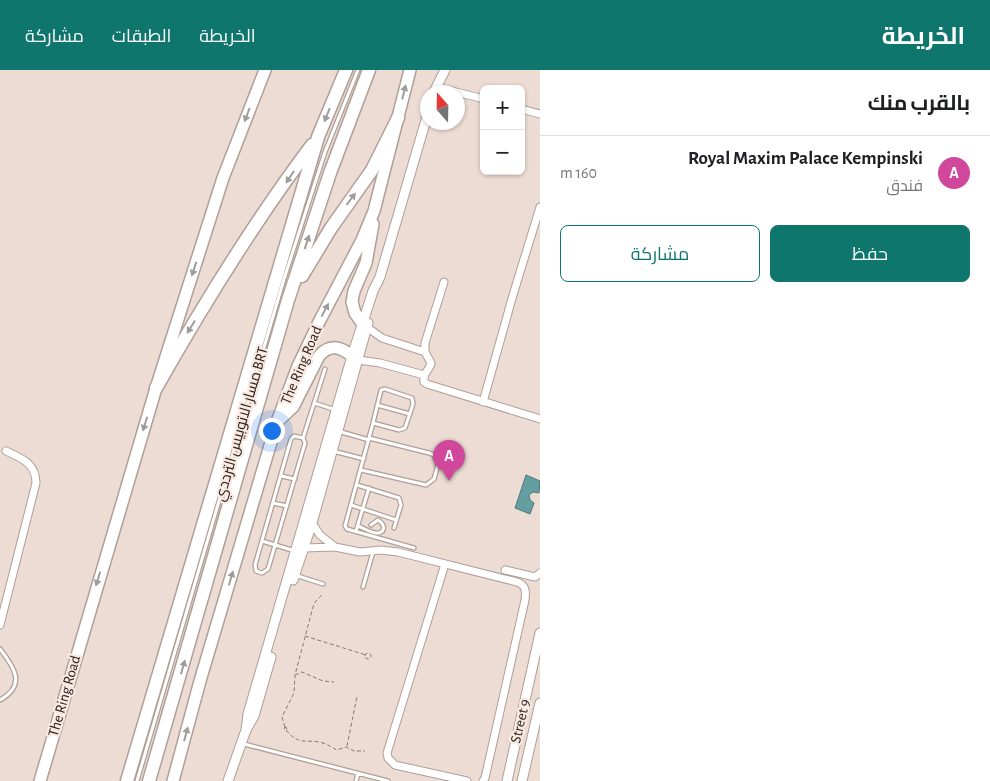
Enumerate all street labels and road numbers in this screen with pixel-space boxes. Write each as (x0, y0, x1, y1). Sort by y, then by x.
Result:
street label: The Ring Road (278, 324, 325, 407)
street label: مسار الاتوبيس الترددي BRT (212, 345, 275, 504)
street label: The Ring Road (46, 654, 83, 738)
street label: Street 9 (508, 698, 533, 745)

